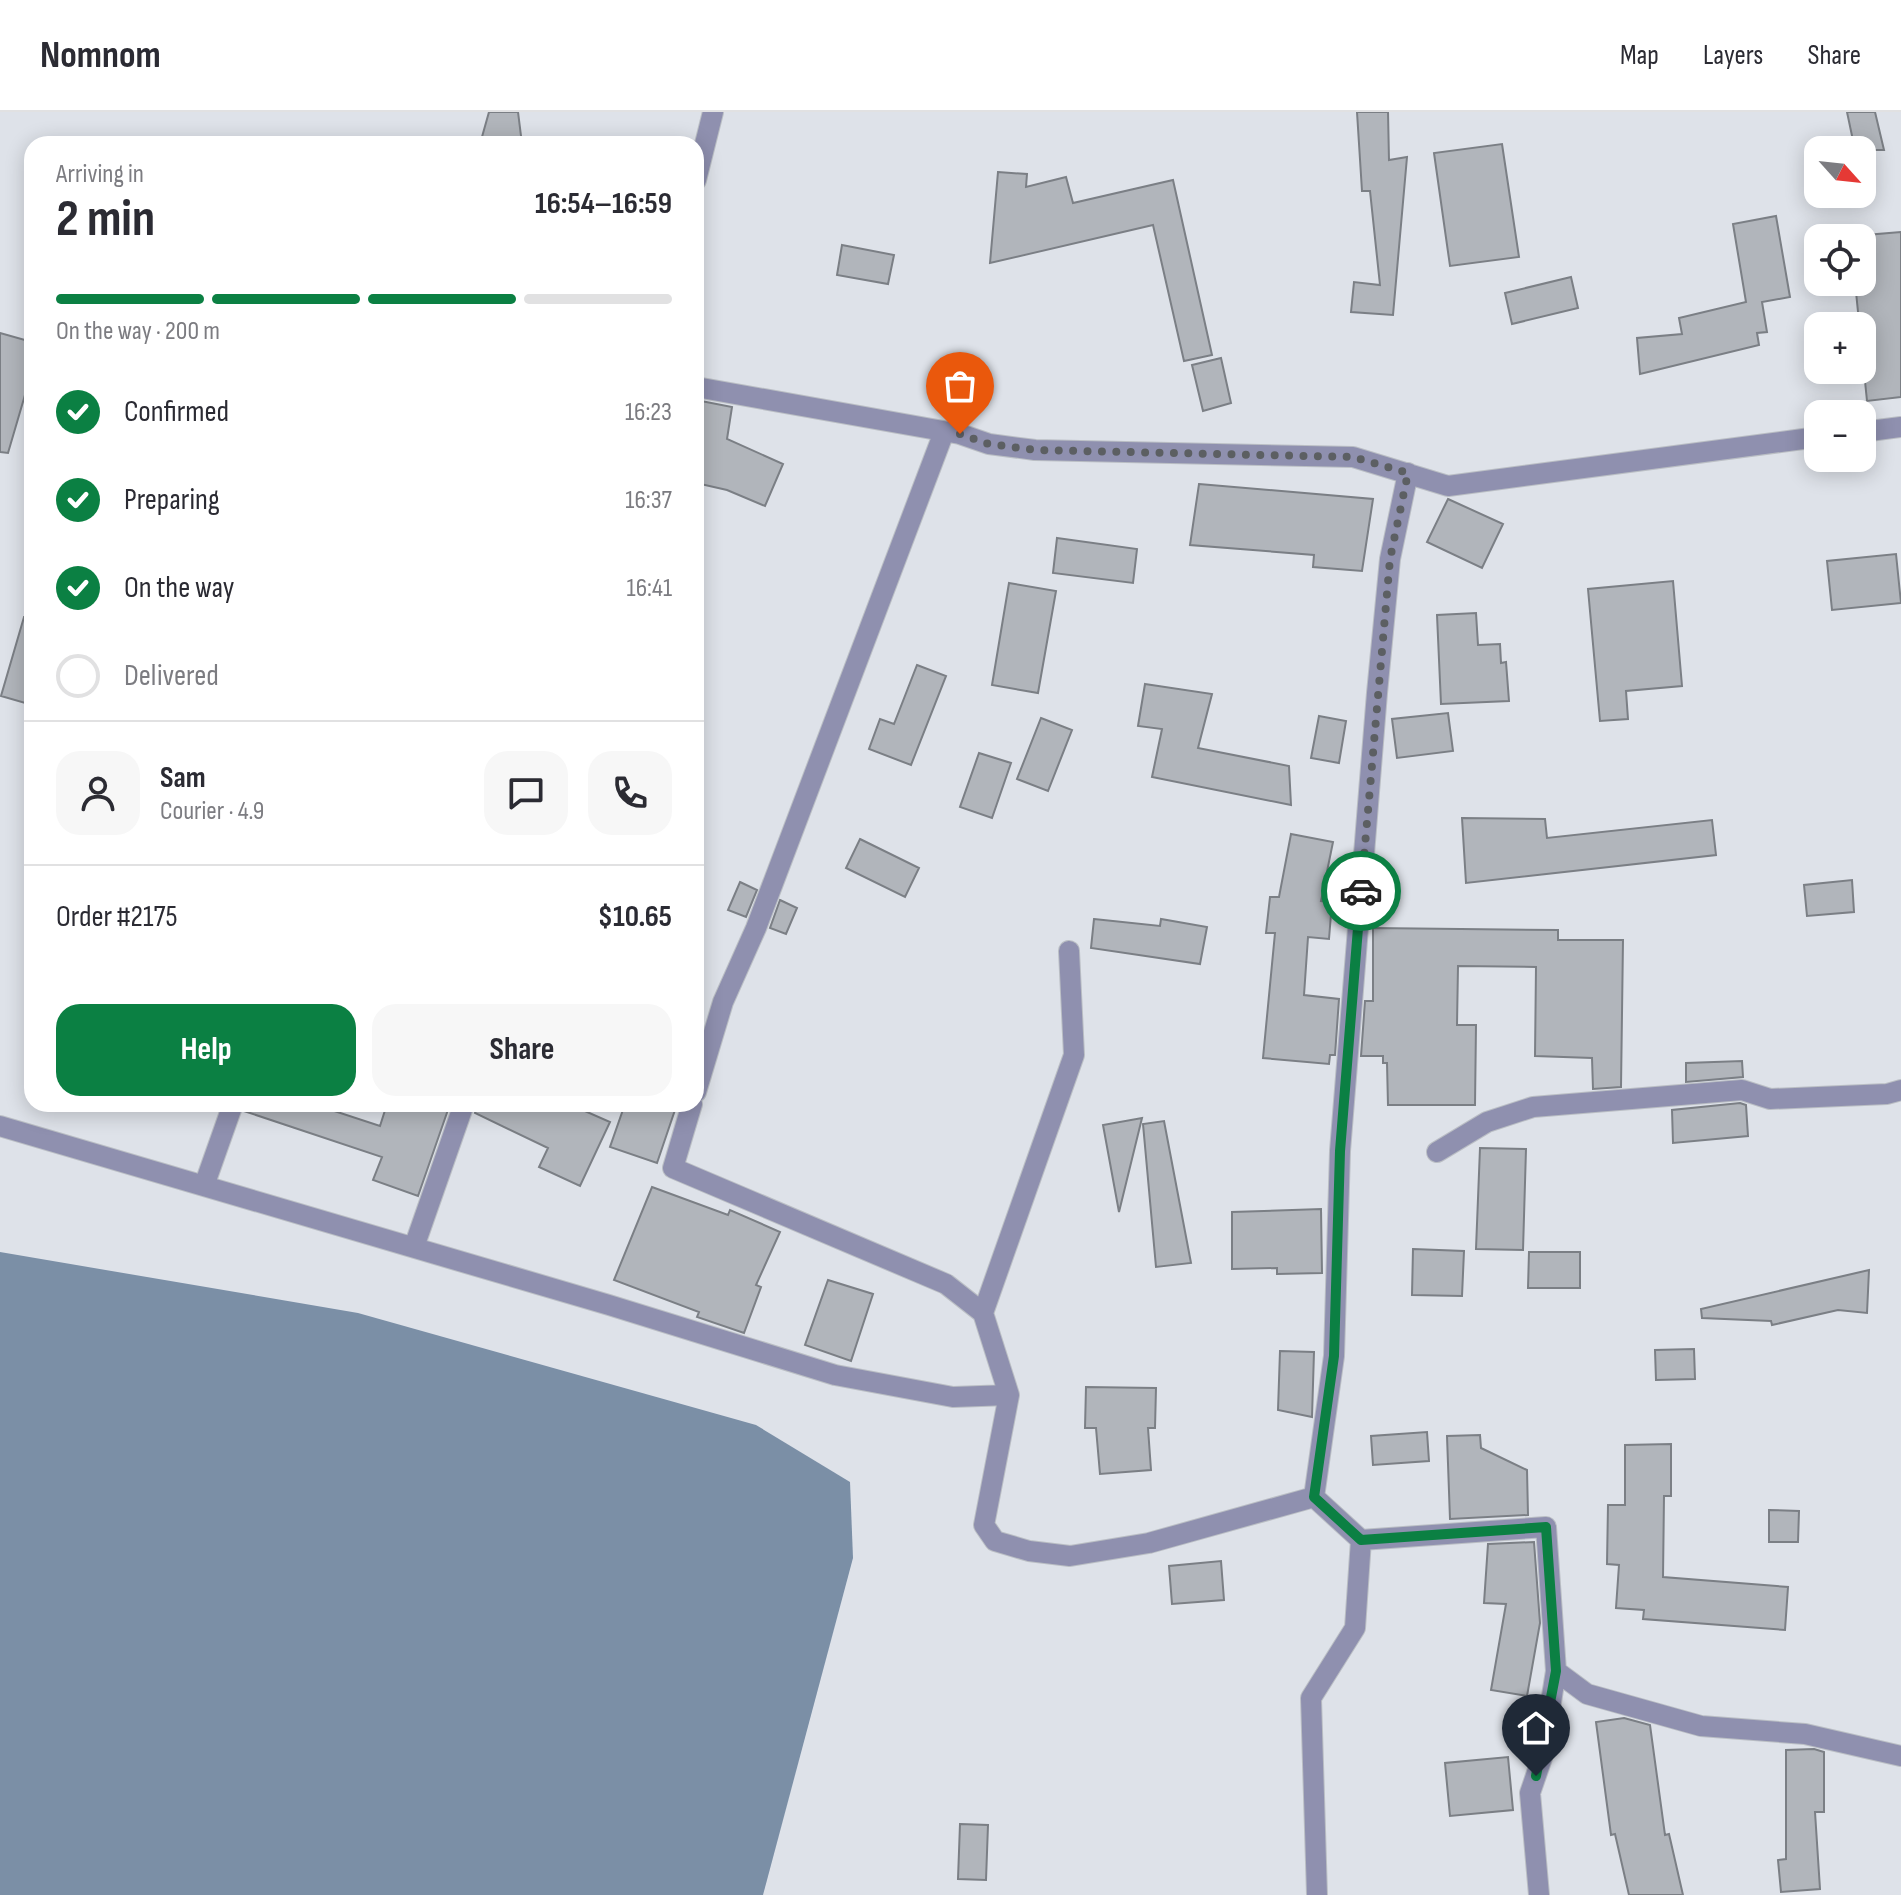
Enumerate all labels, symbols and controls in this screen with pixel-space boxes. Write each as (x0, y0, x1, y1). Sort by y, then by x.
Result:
text: Nomnom (40, 33, 161, 78)
text: Map (1620, 39, 1659, 72)
text: Layers (1703, 39, 1763, 72)
text: Share (1807, 39, 1861, 72)
north arrow (1804, 136, 1876, 208)
map controls (1804, 136, 1876, 472)
text: Arriving in (56, 159, 144, 190)
text: 16:54–16:59 (535, 186, 672, 222)
text: 2 min (56, 188, 155, 251)
button: locate (1804, 224, 1876, 296)
button: + (1804, 312, 1876, 384)
text: On the way · 200 m (56, 316, 220, 347)
pin (926, 352, 994, 434)
icon: bag (938, 364, 982, 408)
icon: check (56, 390, 100, 434)
text: Confirmed (124, 394, 229, 430)
text: 16:23 (625, 397, 672, 428)
button: − (1804, 400, 1876, 472)
icon: check (56, 478, 100, 522)
text: Preparing (124, 482, 220, 518)
text: 16:37 (625, 485, 672, 516)
icon: check (56, 566, 100, 610)
text: On the way (124, 570, 234, 606)
text: 16:41 (627, 573, 672, 604)
text: Delivered (124, 658, 219, 694)
button: person (56, 751, 140, 835)
button: chat (484, 751, 568, 835)
button: phone (588, 751, 672, 835)
text: Sam (160, 760, 206, 796)
text: Courier · 4.9 (160, 796, 264, 827)
courier (1321, 851, 1401, 931)
icon: car (1339, 869, 1383, 913)
text: Order #2175 (56, 899, 177, 935)
text: $10.65 (598, 899, 672, 935)
button: Help (56, 1004, 356, 1096)
button: Share (372, 1004, 672, 1096)
pin (1502, 1694, 1570, 1776)
icon: home (1514, 1706, 1558, 1750)

